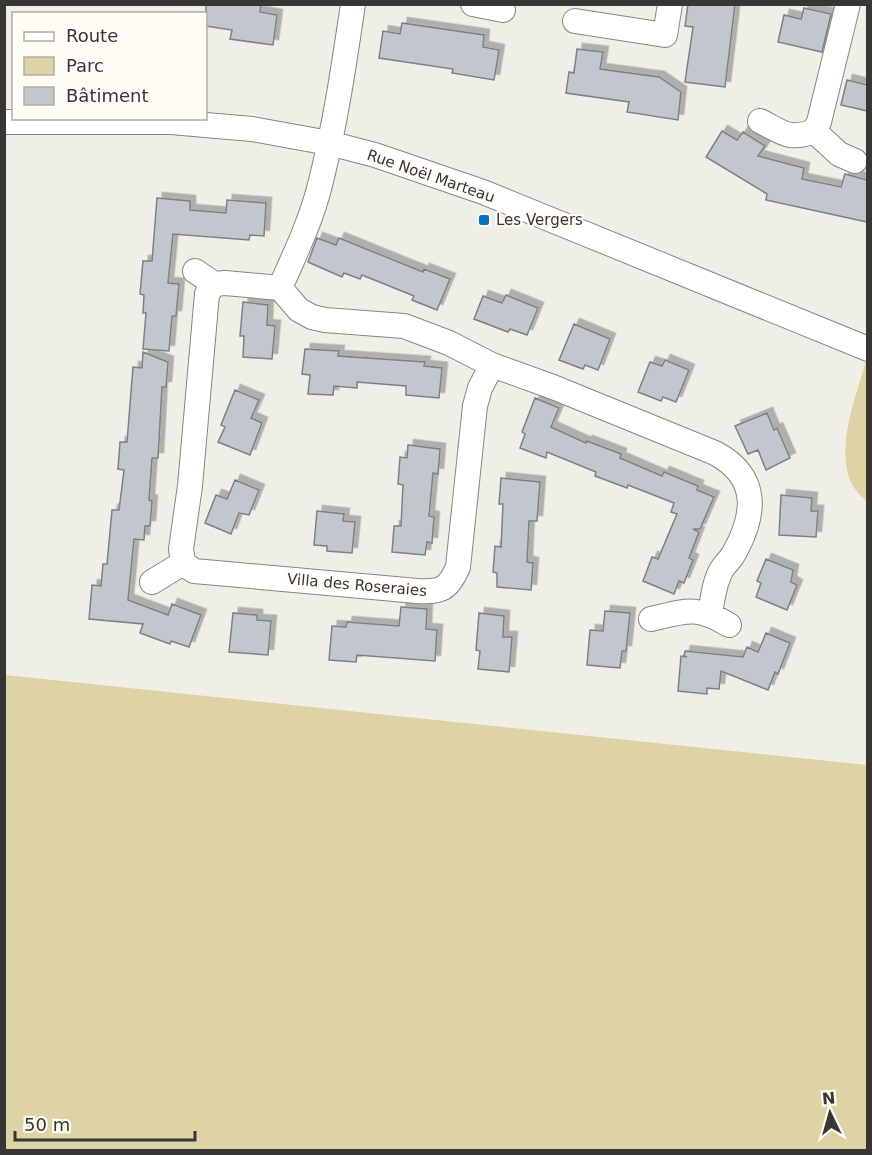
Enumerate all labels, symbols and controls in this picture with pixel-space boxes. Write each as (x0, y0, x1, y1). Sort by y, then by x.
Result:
legend (12, 12, 207, 120)
text: Route (66, 25, 118, 46)
text: Parc (66, 55, 104, 76)
text: Bâtiment (66, 85, 149, 106)
street label: Rue Noël Marteau (365, 146, 497, 206)
place label: Les Vergers (496, 211, 583, 229)
marker: Les Vergers (477, 213, 491, 227)
street label: Villa des Roseraies (286, 570, 428, 600)
north arrow (800, 1083, 860, 1143)
text: N (821, 1089, 836, 1109)
scale bar (15, 1104, 195, 1142)
text: 50 m (24, 1114, 70, 1135)

